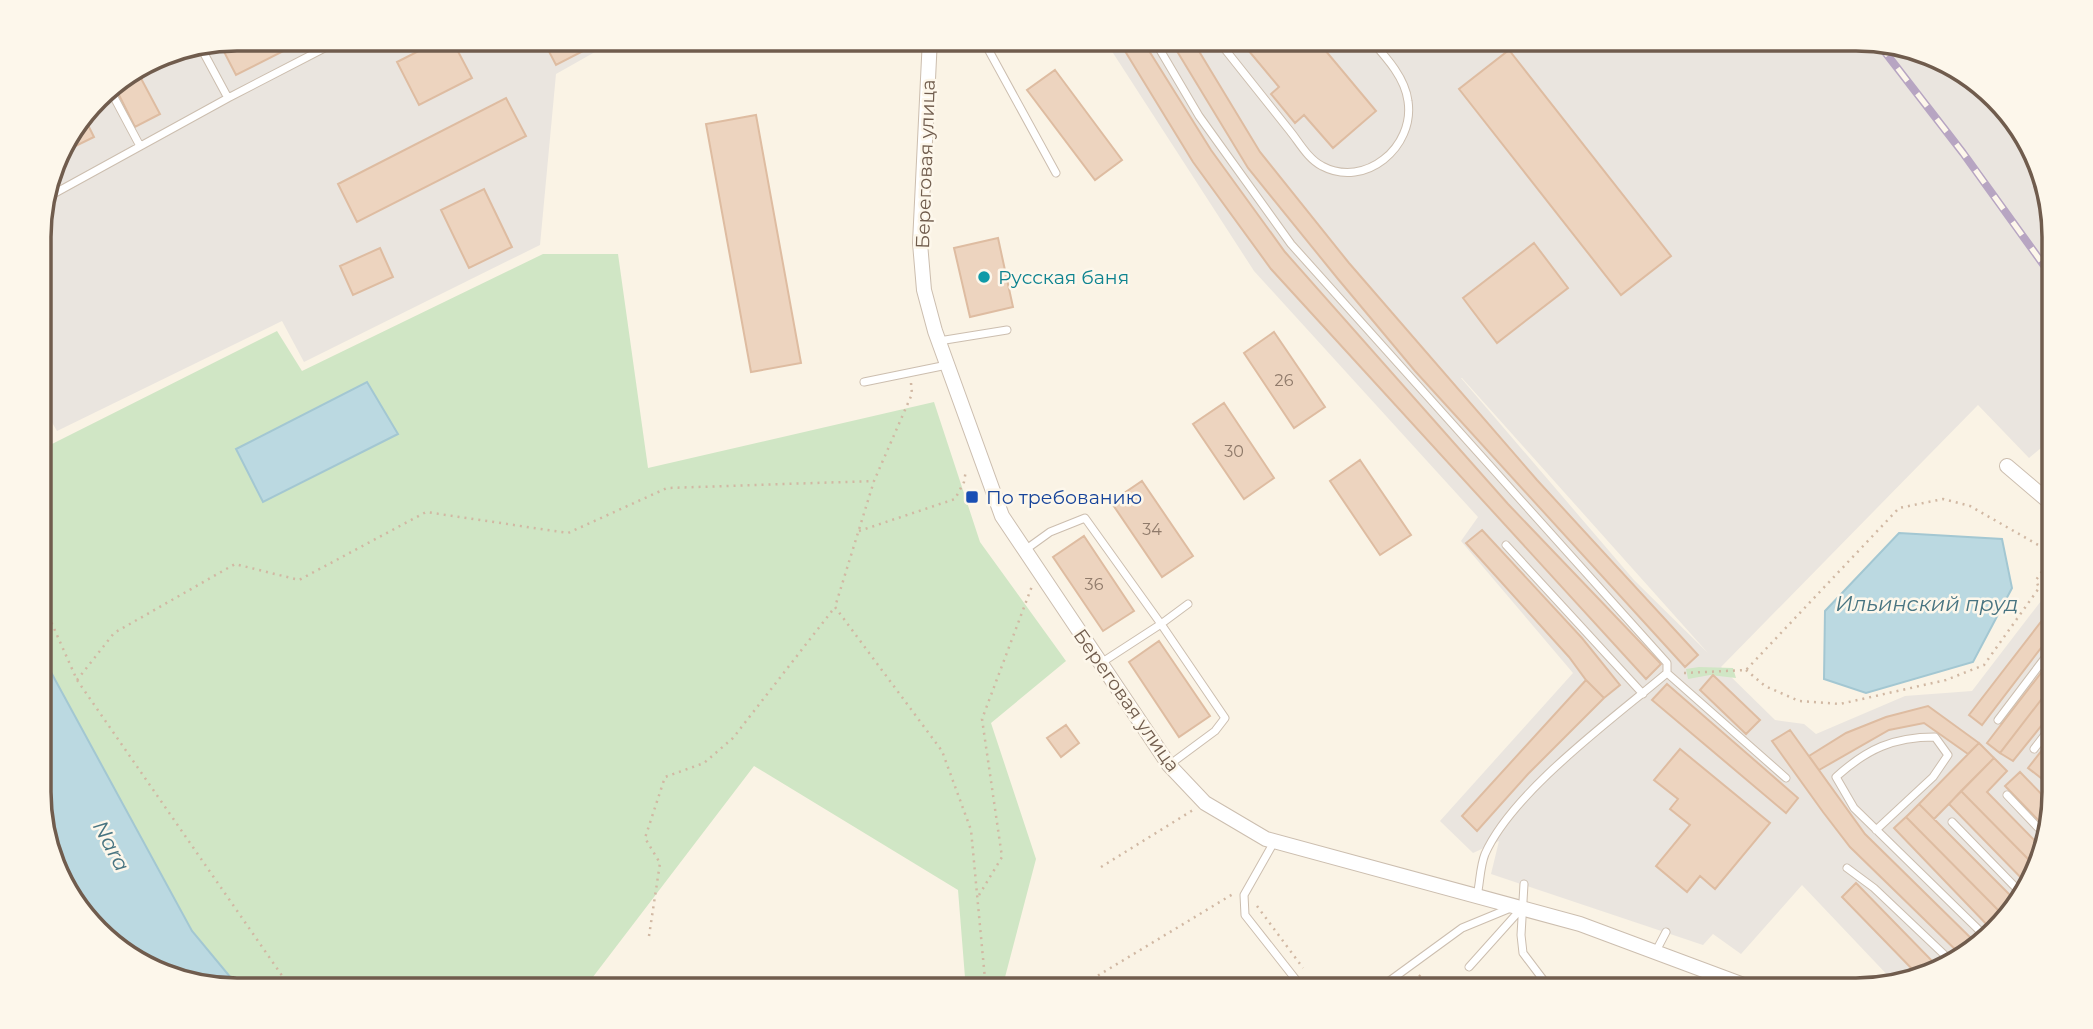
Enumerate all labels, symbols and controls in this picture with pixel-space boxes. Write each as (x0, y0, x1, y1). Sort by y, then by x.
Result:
street label: Береговая улица (911, 79, 940, 249)
place label: Русская баня (998, 266, 1129, 289)
marker: Русская баня (976, 269, 992, 285)
house number: 26 (1275, 371, 1294, 390)
house number: 30 (1224, 442, 1244, 461)
place label: По требованию (986, 486, 1142, 509)
marker: По требованию (964, 489, 980, 505)
house number: 34 (1142, 520, 1162, 539)
house number: 36 (1085, 575, 1104, 594)
water label: Ильинский пруд (1836, 591, 2018, 616)
street label: Береговая улица (1069, 624, 1185, 776)
water label: Nara (88, 816, 135, 875)

